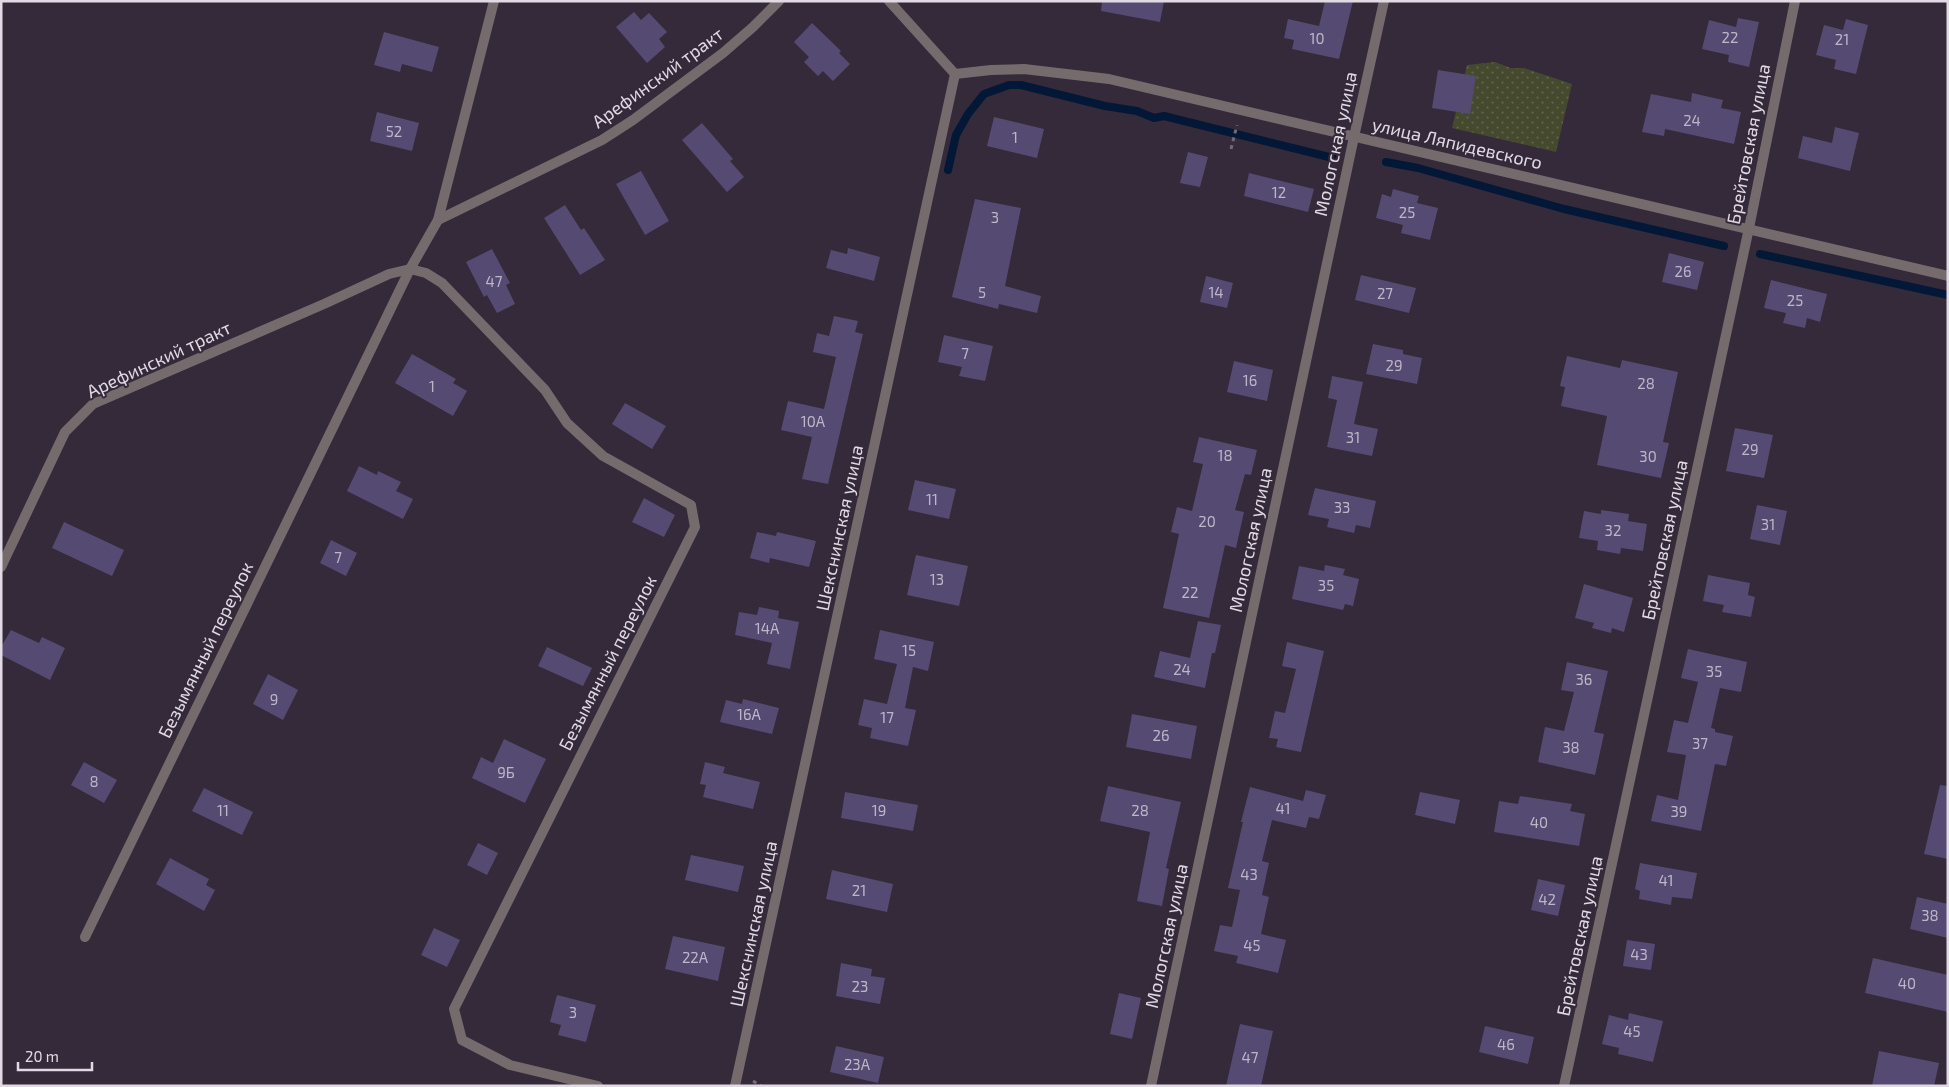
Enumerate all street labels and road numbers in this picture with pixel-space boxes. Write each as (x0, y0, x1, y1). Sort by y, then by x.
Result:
street label: Арефинский тракт (588, 22, 727, 132)
street label: Брейтовская улица (1722, 62, 1774, 226)
street label: Мологская улица (1309, 70, 1361, 218)
street label: улица Ляпидевского (1370, 113, 1544, 173)
street label: Арефинский тракт (83, 316, 234, 402)
street label: Шекснинская улица (811, 443, 867, 613)
street label: Брейтовская улица (1636, 458, 1692, 622)
street label: Мологская улица (1224, 466, 1276, 614)
street label: Безымянный переулок (153, 558, 258, 741)
street label: Безымянный переулок (553, 571, 661, 754)
street label: Шекснинская улица (725, 839, 781, 1009)
street label: Брейтовская улица (1551, 854, 1607, 1018)
street label: Мологская улица (1140, 862, 1192, 1010)

